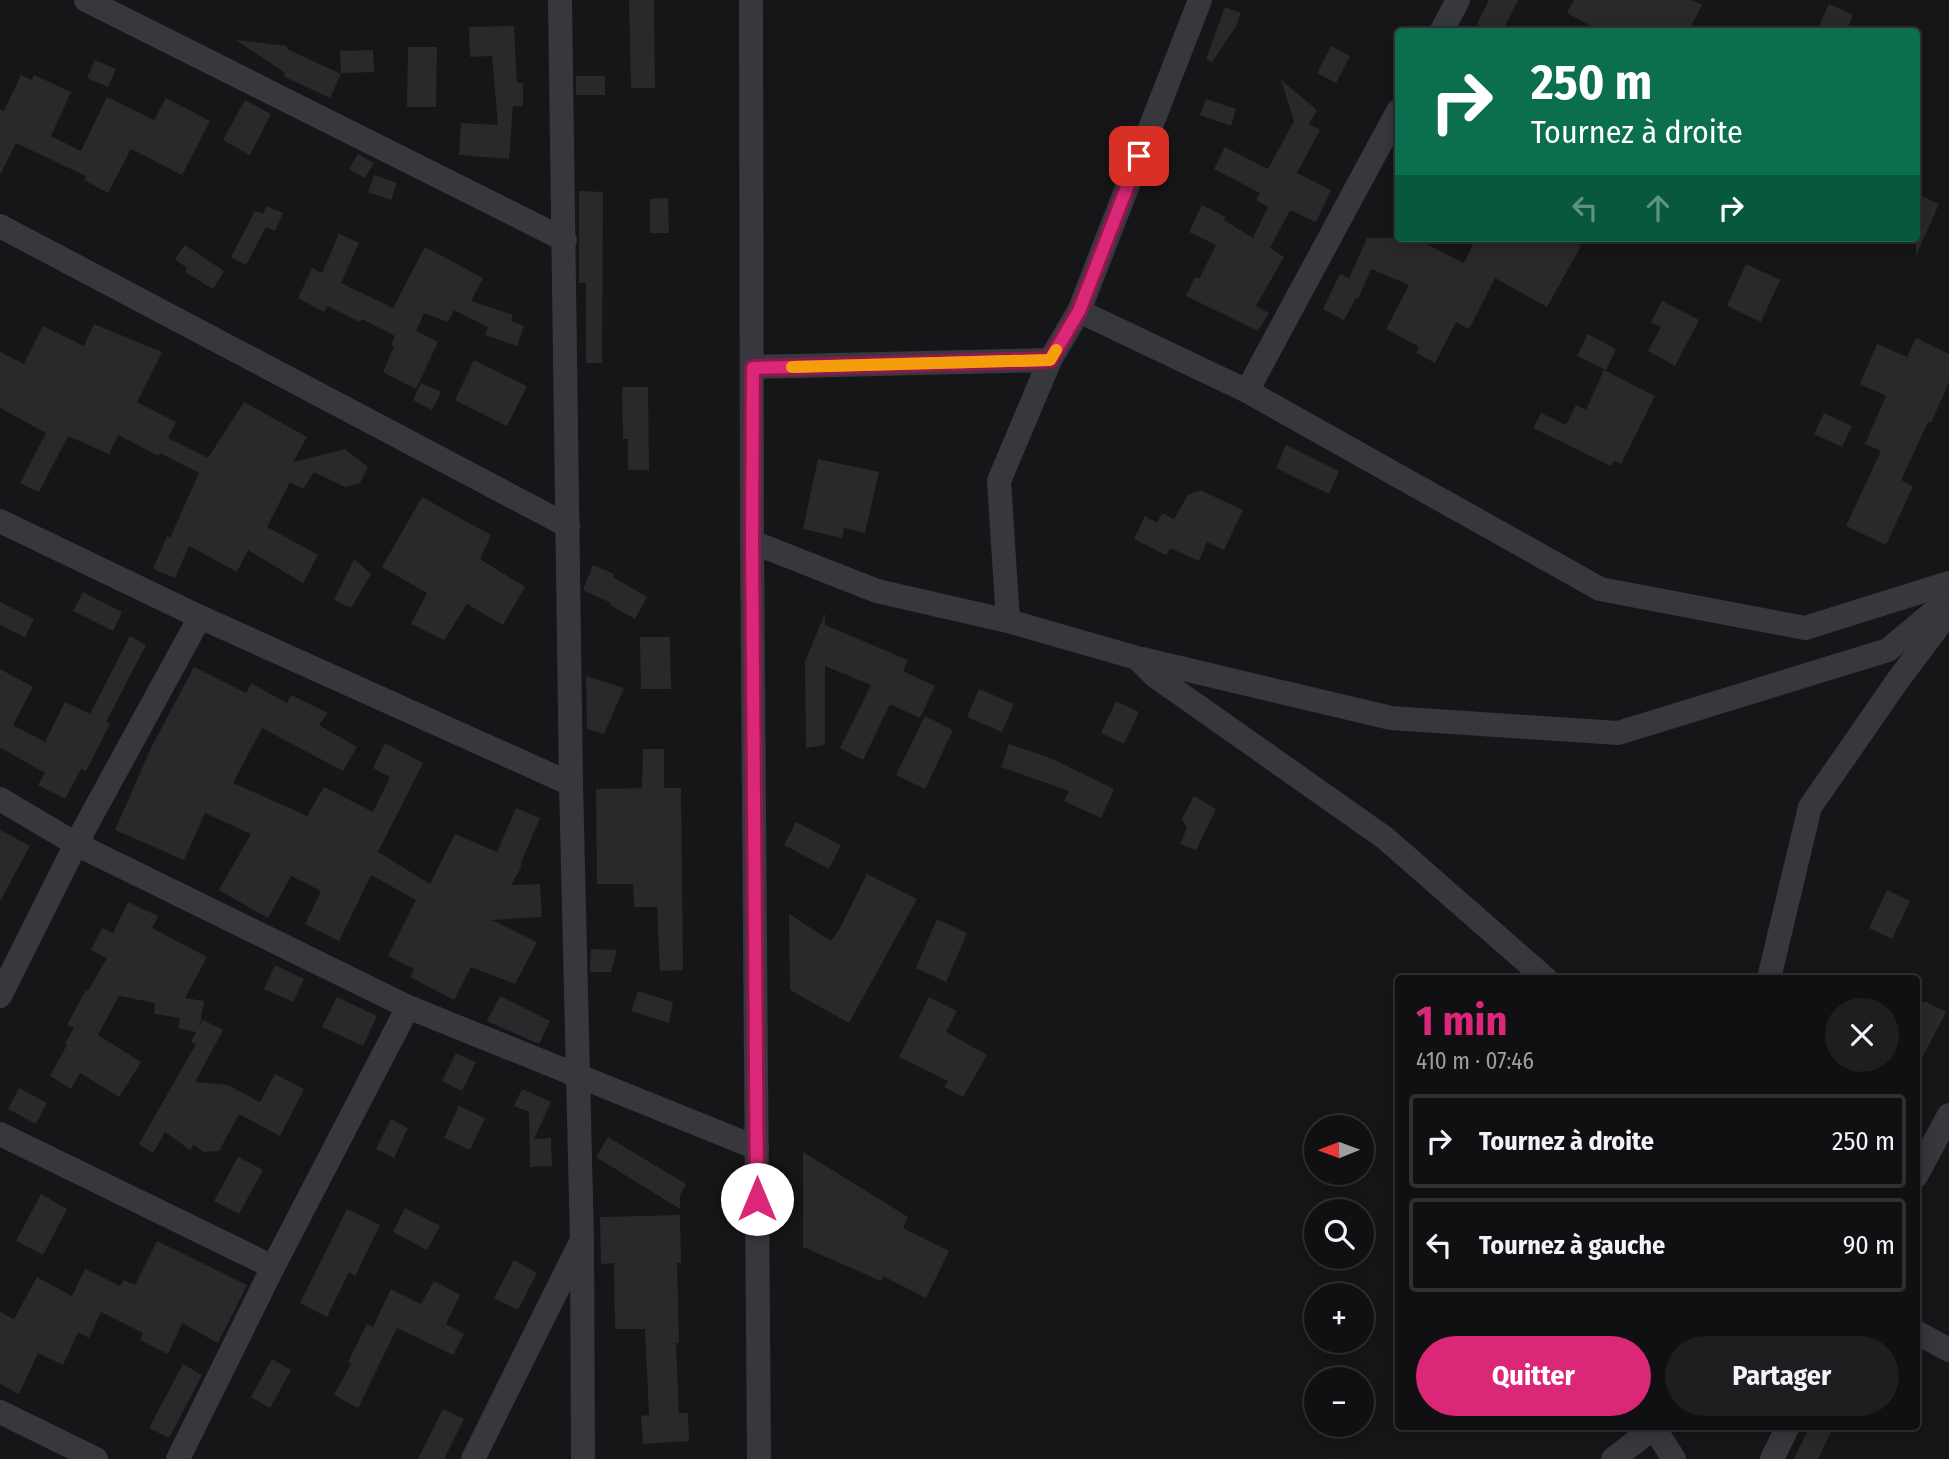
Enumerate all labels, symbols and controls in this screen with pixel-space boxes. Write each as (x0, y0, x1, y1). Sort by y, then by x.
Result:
text: 250 m (1531, 53, 1652, 112)
icon: right (1416, 56, 1507, 147)
text: Tournez à droite (1531, 113, 1743, 151)
pin (1109, 126, 1169, 186)
icon: arrive (1120, 137, 1158, 175)
icon: left (1566, 189, 1604, 227)
icon: ahead (1639, 189, 1677, 227)
icon: right (1712, 189, 1750, 227)
text: 1 min (1416, 996, 1507, 1046)
button: close (1825, 998, 1899, 1072)
text: 410 m · 07:46 (1416, 1047, 1534, 1075)
north arrow (1304, 1115, 1374, 1185)
map controls (1304, 1115, 1374, 1437)
icon: right (1420, 1122, 1458, 1160)
text: Tournez à droite (1479, 1126, 1654, 1157)
text: 250 m (1832, 1126, 1895, 1157)
position arrow (720, 1162, 794, 1236)
button: search (1304, 1199, 1374, 1269)
icon: left (1420, 1226, 1458, 1264)
text: Tournez à gauche (1479, 1230, 1665, 1261)
text: 90 m (1843, 1230, 1895, 1261)
button: + (1304, 1283, 1374, 1353)
button: Quitter (1416, 1336, 1651, 1416)
button: Partager (1665, 1336, 1899, 1416)
button: − (1304, 1367, 1374, 1437)

